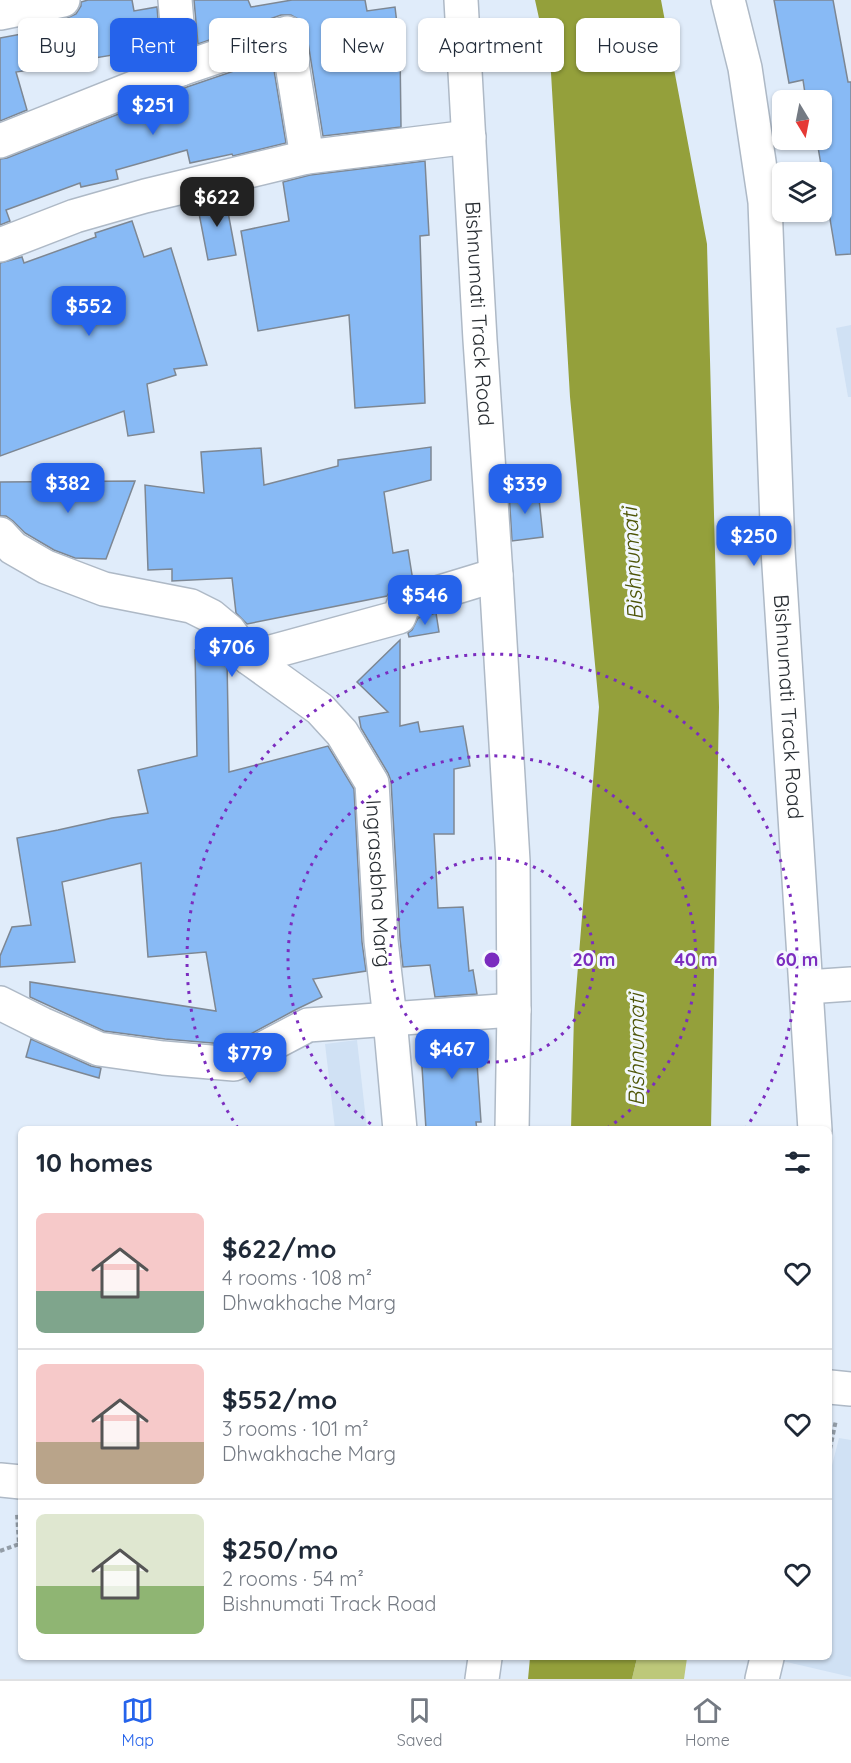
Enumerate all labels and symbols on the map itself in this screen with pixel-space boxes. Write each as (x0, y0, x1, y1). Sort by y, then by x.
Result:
pin: $251 (117, 85, 189, 136)
north arrow (772, 90, 832, 150)
pin: $622 (181, 177, 253, 228)
street label: Bishnumati Track Road (460, 200, 500, 427)
pin: $552 (53, 286, 125, 337)
pin: $382 (32, 463, 104, 514)
pin: $339 (489, 464, 561, 515)
water label: Bishnumati (615, 505, 649, 621)
pin: $250 (718, 516, 790, 567)
pin: $546 (389, 575, 461, 626)
street label: Bishnumati Track Road (769, 594, 809, 820)
pin: $706 (196, 627, 268, 678)
street label: Ingrasabha Marg (361, 799, 398, 969)
text: 20 m (573, 948, 615, 971)
text: 40 m (674, 948, 718, 971)
text: 60 m (776, 948, 818, 971)
centre of rings (482, 950, 502, 970)
water label: Bishnumati (622, 991, 650, 1106)
pin: $467 (416, 1029, 488, 1080)
pin: $779 (214, 1033, 286, 1084)

